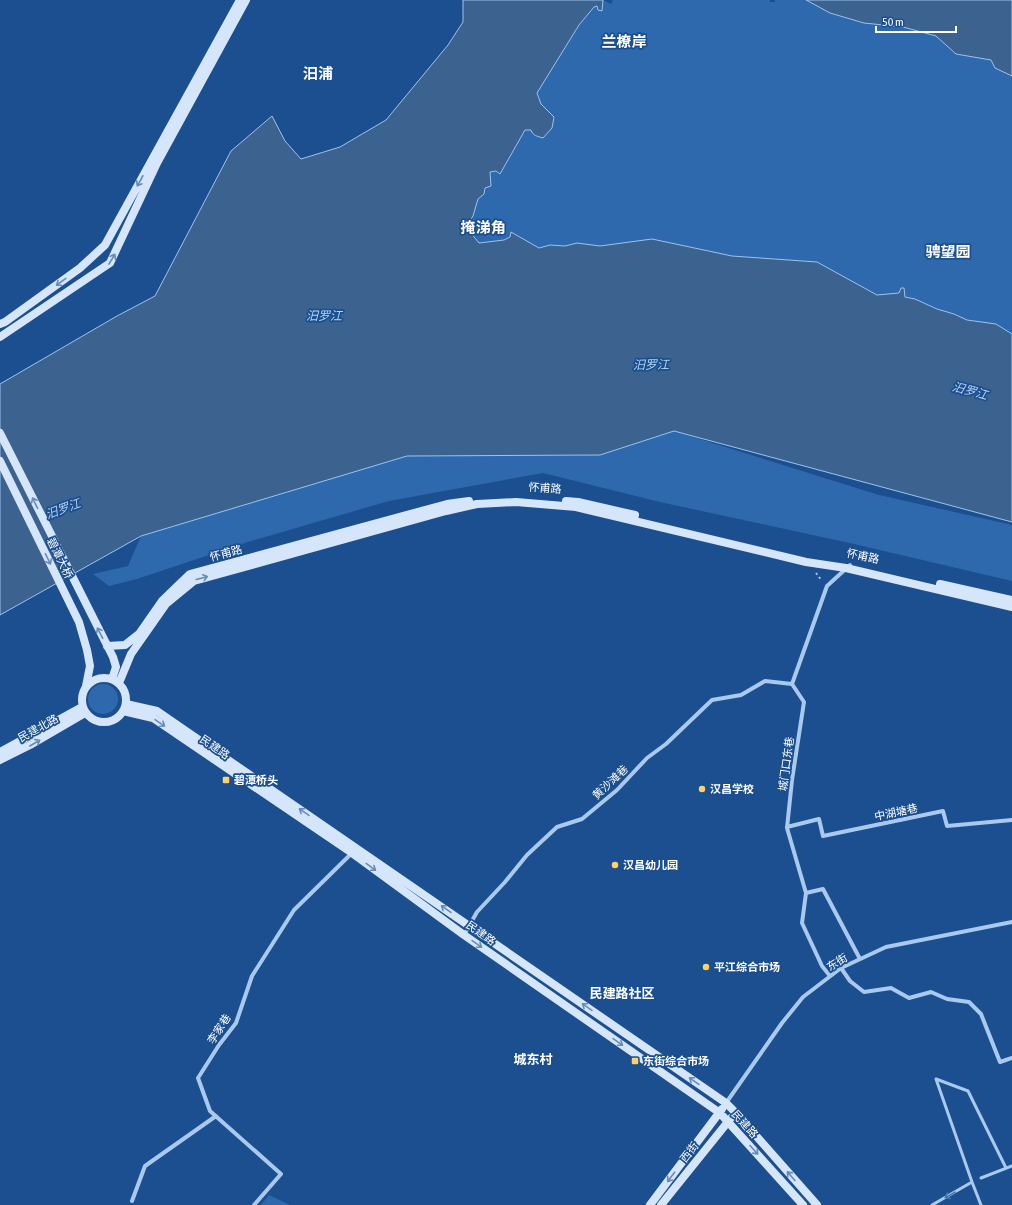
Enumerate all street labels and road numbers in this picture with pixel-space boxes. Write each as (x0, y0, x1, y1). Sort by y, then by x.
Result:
street label: 怀甫路 (528, 481, 562, 495)
street label: 碧潭大桥 (45, 536, 75, 580)
street label: 怀甫路 (209, 543, 243, 563)
street label: 怀甫路 (846, 547, 880, 565)
street label: 民建北路 (16, 712, 60, 744)
street label: 民建路 (198, 733, 232, 761)
street label: 城门口东巷 (776, 736, 796, 792)
street label: 黄沙滩巷 (590, 763, 630, 801)
street label: 中湖塘巷 (873, 802, 919, 822)
street label: 民建路 (464, 919, 498, 947)
street label: 东街 (824, 951, 850, 973)
street label: 李家巷 (205, 1012, 233, 1046)
street label: 民建路 (730, 1108, 760, 1140)
street label: 西街 (677, 1140, 701, 1164)

